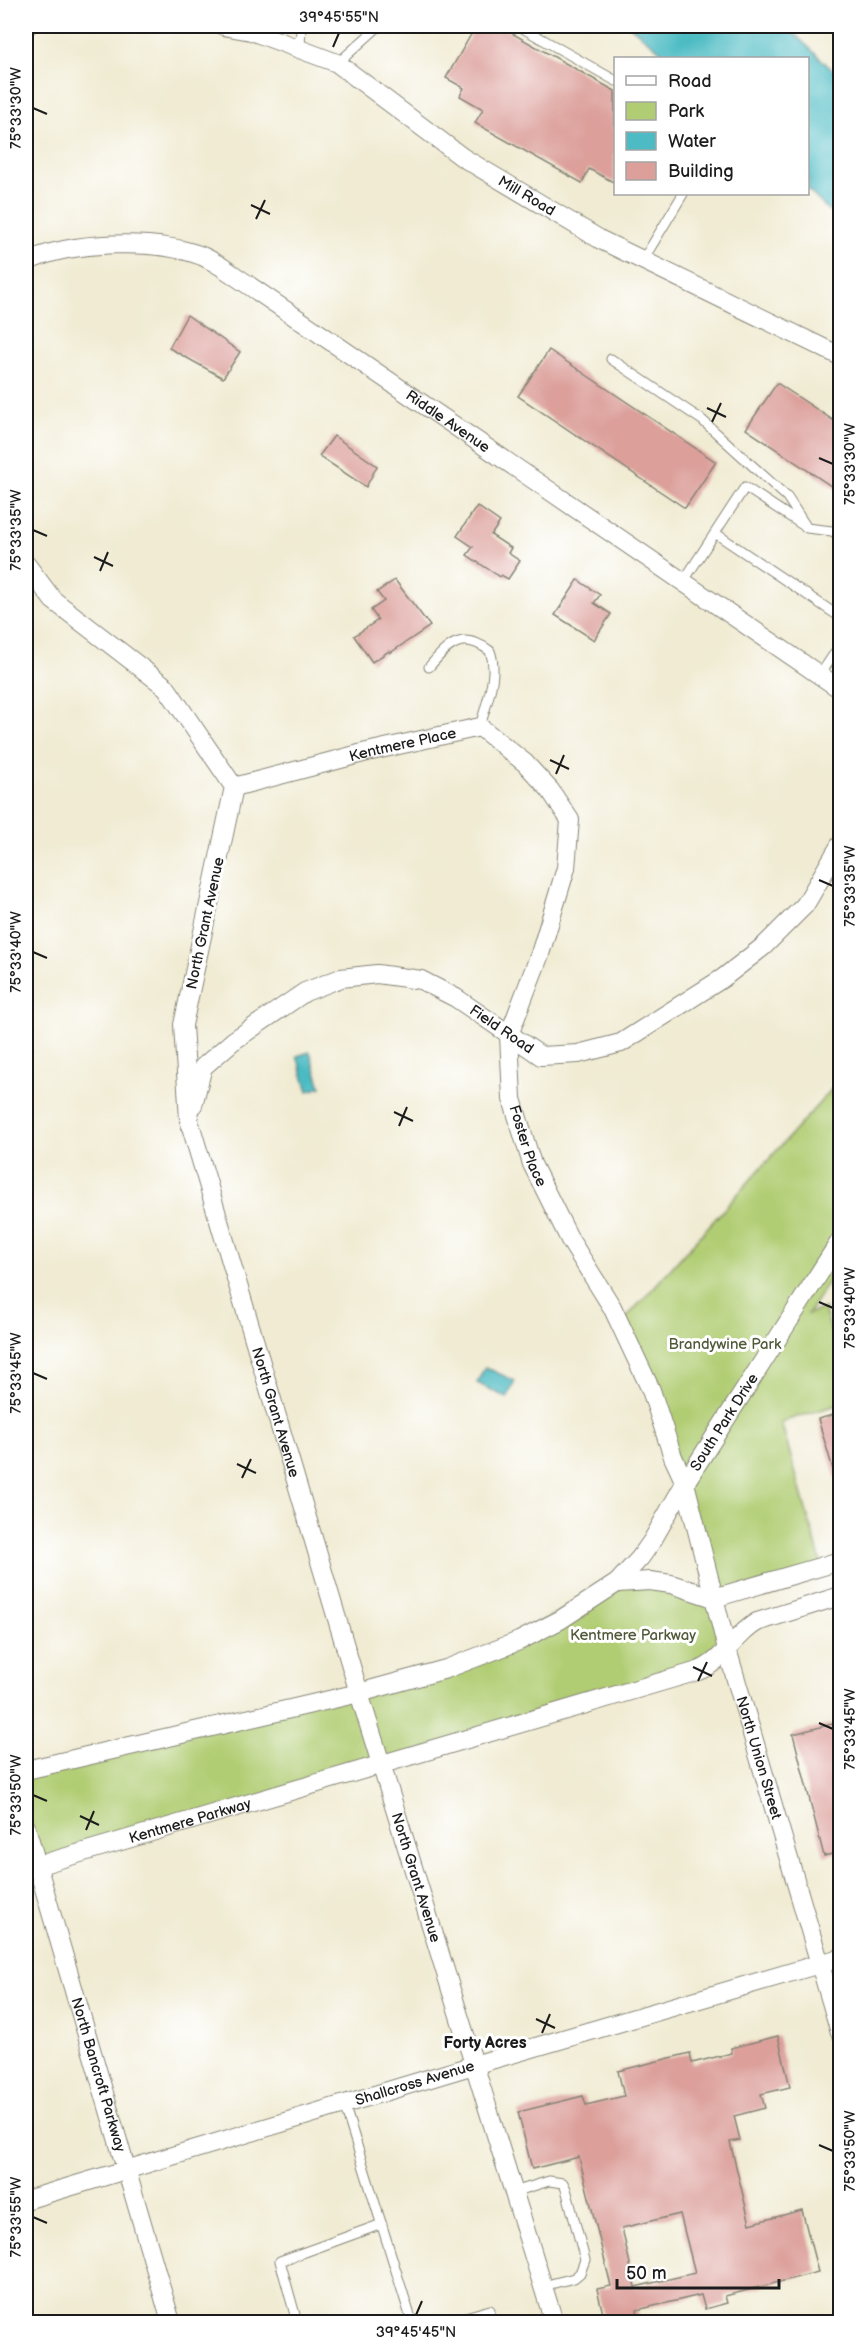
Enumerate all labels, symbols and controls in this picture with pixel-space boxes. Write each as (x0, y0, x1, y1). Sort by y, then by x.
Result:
text: 39°45'55"N (299, 8, 379, 27)
legend (614, 57, 809, 195)
text: 75°33'30"W (7, 67, 26, 149)
text: Road (668, 71, 712, 92)
text: Park (668, 101, 704, 122)
text: Water (668, 131, 716, 152)
text: Building (668, 161, 734, 182)
street label: Mill Road (494, 172, 559, 221)
street label: Riddle Avenue (402, 386, 494, 457)
text: 75°33'30"W (841, 423, 860, 505)
text: 75°33'35"W (7, 489, 26, 571)
street label: Kentmere Place (347, 724, 458, 766)
text: 75°33'35"W (841, 845, 860, 927)
street label: North Grant Avenue (182, 855, 229, 991)
text: 75°33'40"W (7, 911, 26, 993)
street label: Field Road (466, 1001, 537, 1058)
street label: Foster Place (504, 1103, 551, 1190)
text: 75°33'40"W (841, 1267, 860, 1349)
text: 75°33'45"W (7, 1332, 26, 1414)
park label: Brandywine Park (669, 1335, 782, 1354)
street label: North Grant Avenue (247, 1345, 304, 1480)
street label: South Park Drive (686, 1370, 763, 1475)
park label: Kentmere Parkway (570, 1626, 696, 1645)
text: 75°33'45"W (841, 1688, 860, 1770)
street label: North Union Street (731, 1694, 786, 1822)
text: 75°33'50"W (7, 1754, 26, 1836)
street label: Kentmere Parkway (127, 1794, 254, 1848)
street label: North Grant Avenue (387, 1810, 445, 1945)
street label: North Bancroft Parkway (66, 1995, 130, 2154)
district label: Forty Acres (443, 2034, 527, 2053)
street label: Shallcross Avenue (353, 2056, 477, 2110)
text: 75°33'50"W (841, 2110, 860, 2192)
text: 75°33'55"W (7, 2176, 26, 2257)
scale bar (617, 2252, 779, 2290)
text: 50 m (626, 2263, 667, 2284)
text: 39°45'45"N (376, 2323, 456, 2342)

